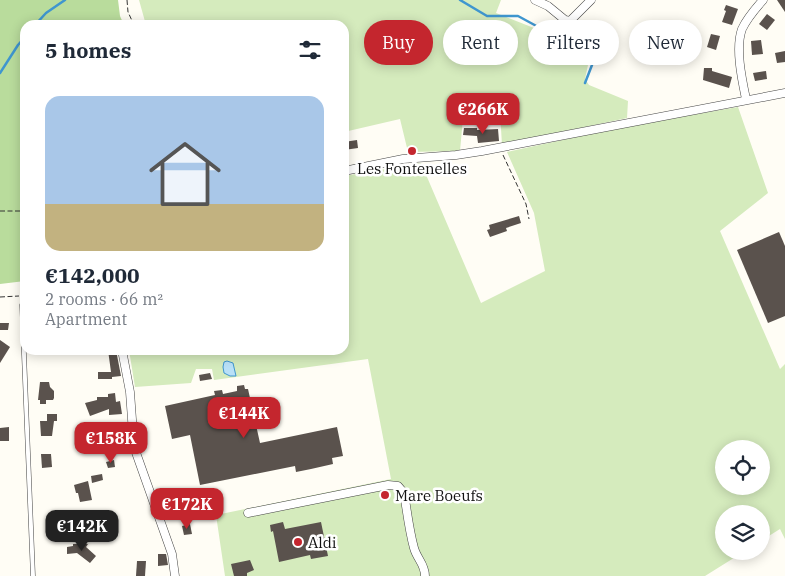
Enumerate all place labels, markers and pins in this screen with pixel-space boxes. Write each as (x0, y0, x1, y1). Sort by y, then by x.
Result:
pin: €266K (448, 92, 518, 135)
marker: Les Fontenelles (406, 145, 418, 157)
place label: Les Fontenelles (357, 159, 467, 178)
pin: €144K (209, 396, 279, 439)
pin: €158K (76, 422, 146, 464)
place label: Mare Boeufs (395, 486, 483, 505)
pin: €172K (152, 488, 222, 530)
marker: Mare Boeufs (379, 489, 391, 501)
pin: €142K (47, 510, 117, 552)
place label: Aldi (308, 533, 337, 552)
marker: Aldi (292, 536, 304, 548)

